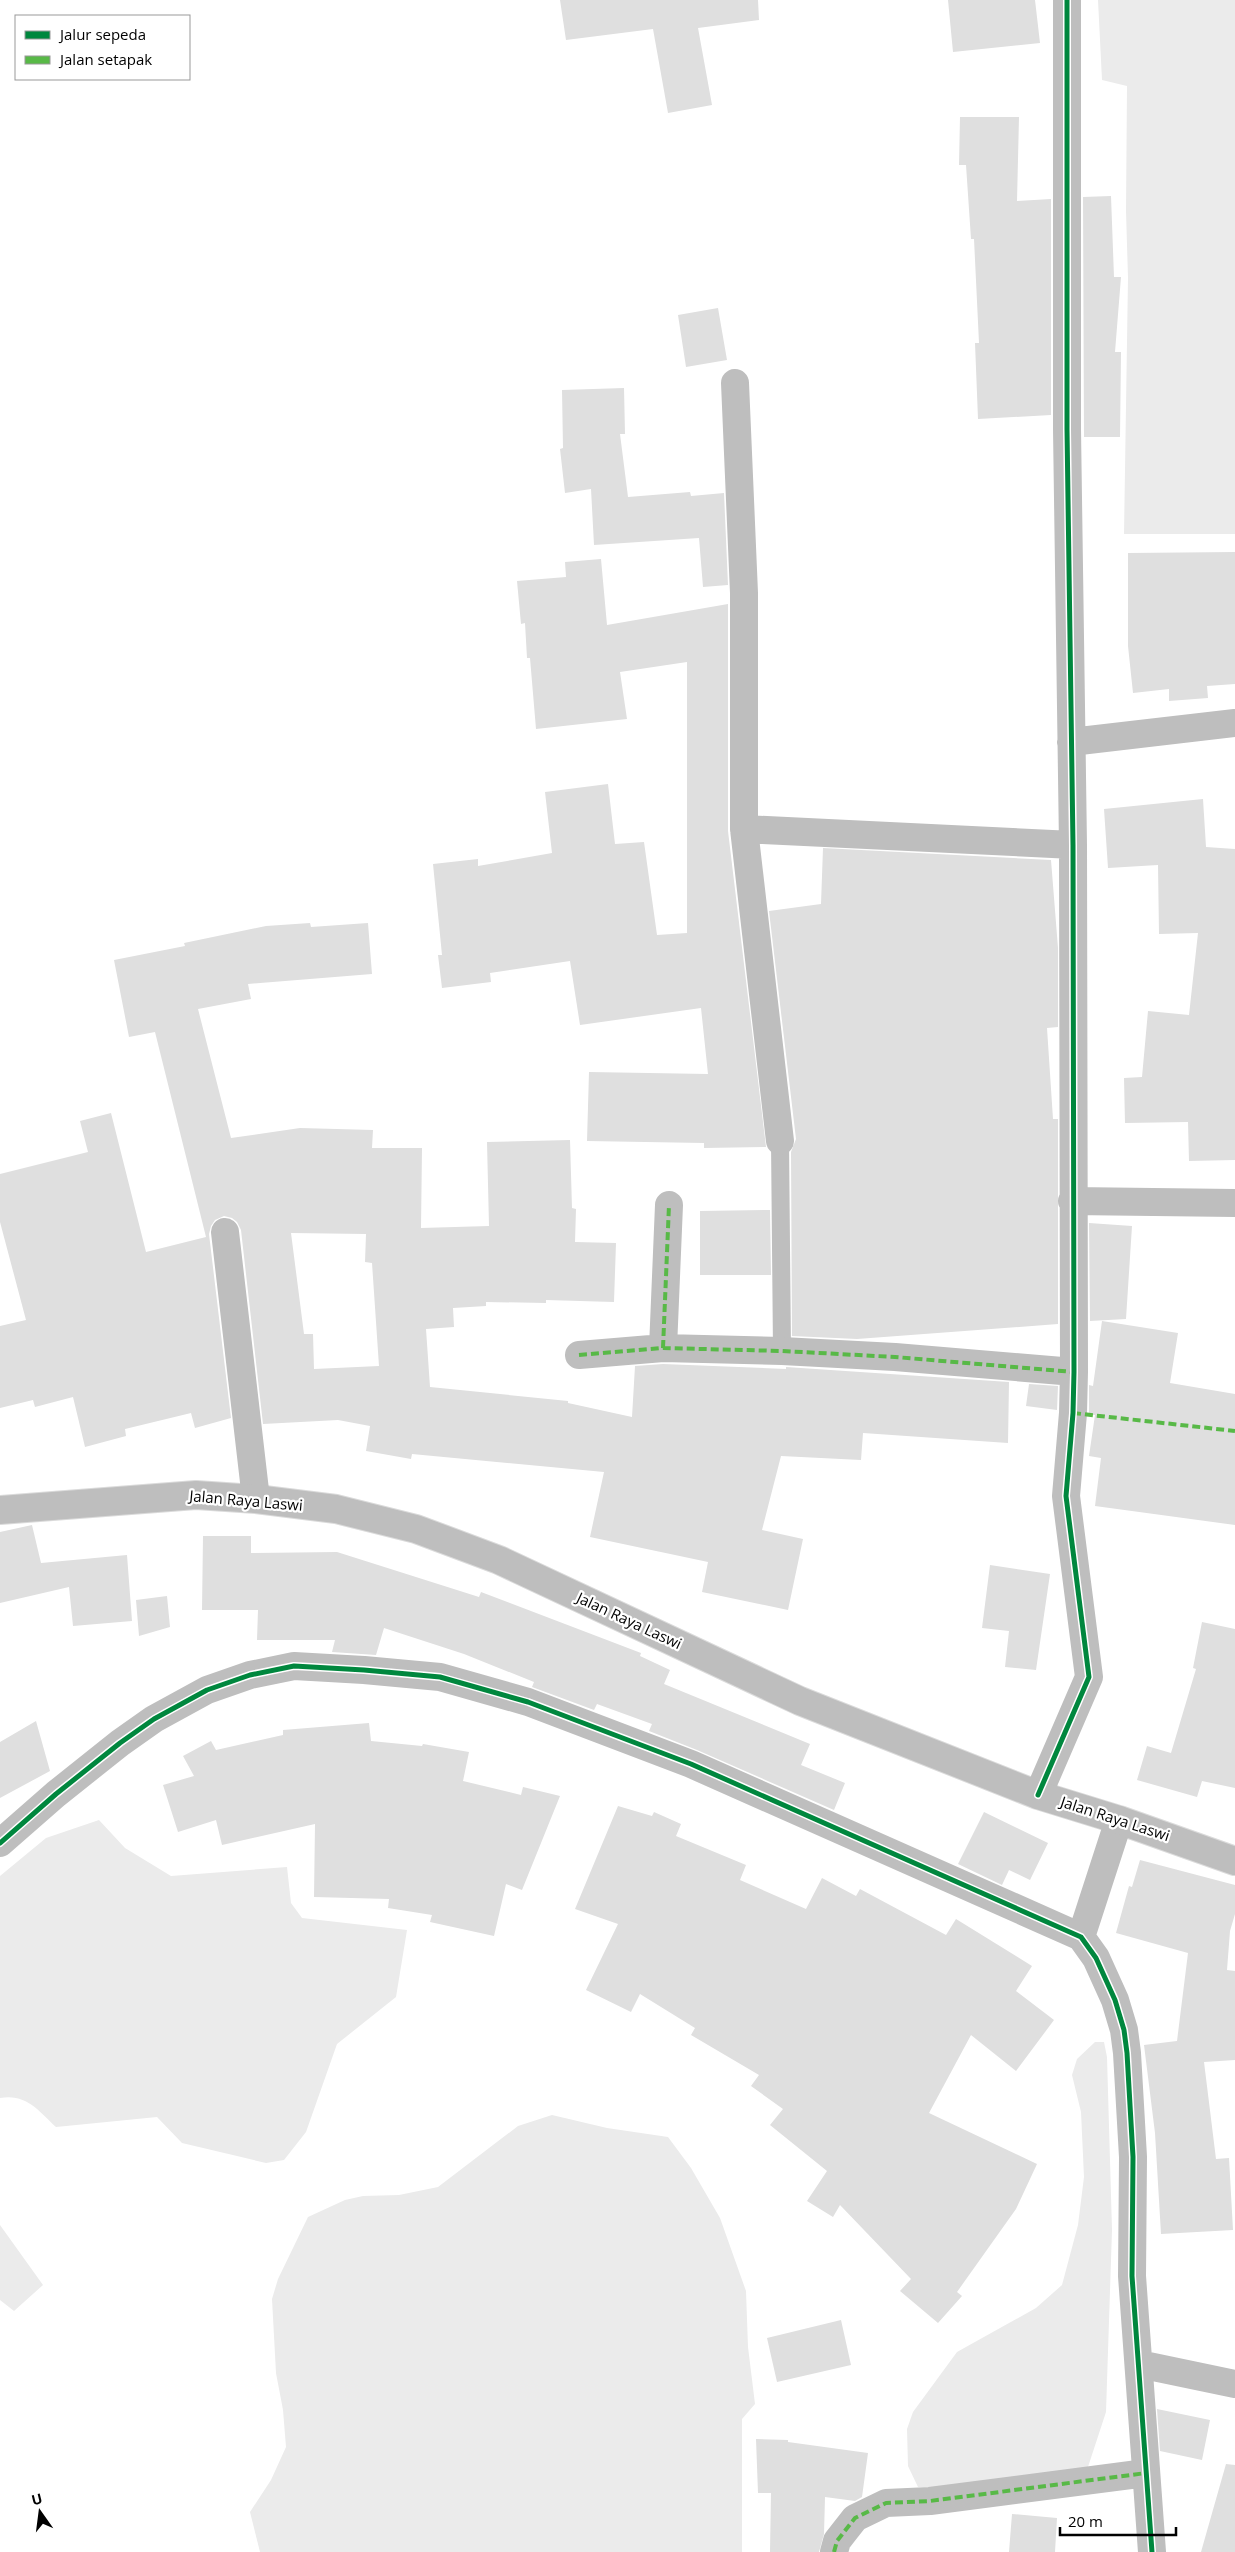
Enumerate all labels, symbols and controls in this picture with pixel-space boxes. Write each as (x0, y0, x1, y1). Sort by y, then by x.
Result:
legend (15, 15, 190, 80)
text: Jalur sepeda (58, 24, 146, 44)
text: Jalan setapak (58, 49, 152, 69)
street label: Jalan Raya Laswi (187, 1485, 304, 1515)
street label: Jalan Raya Laswi (572, 1586, 685, 1653)
street label: Jalan Raya Laswi (1056, 1790, 1172, 1845)
north arrow (15, 2487, 65, 2537)
text: U (29, 2488, 44, 2509)
scale bar (1060, 2504, 1176, 2536)
text: 20 m (1068, 2511, 1103, 2531)

